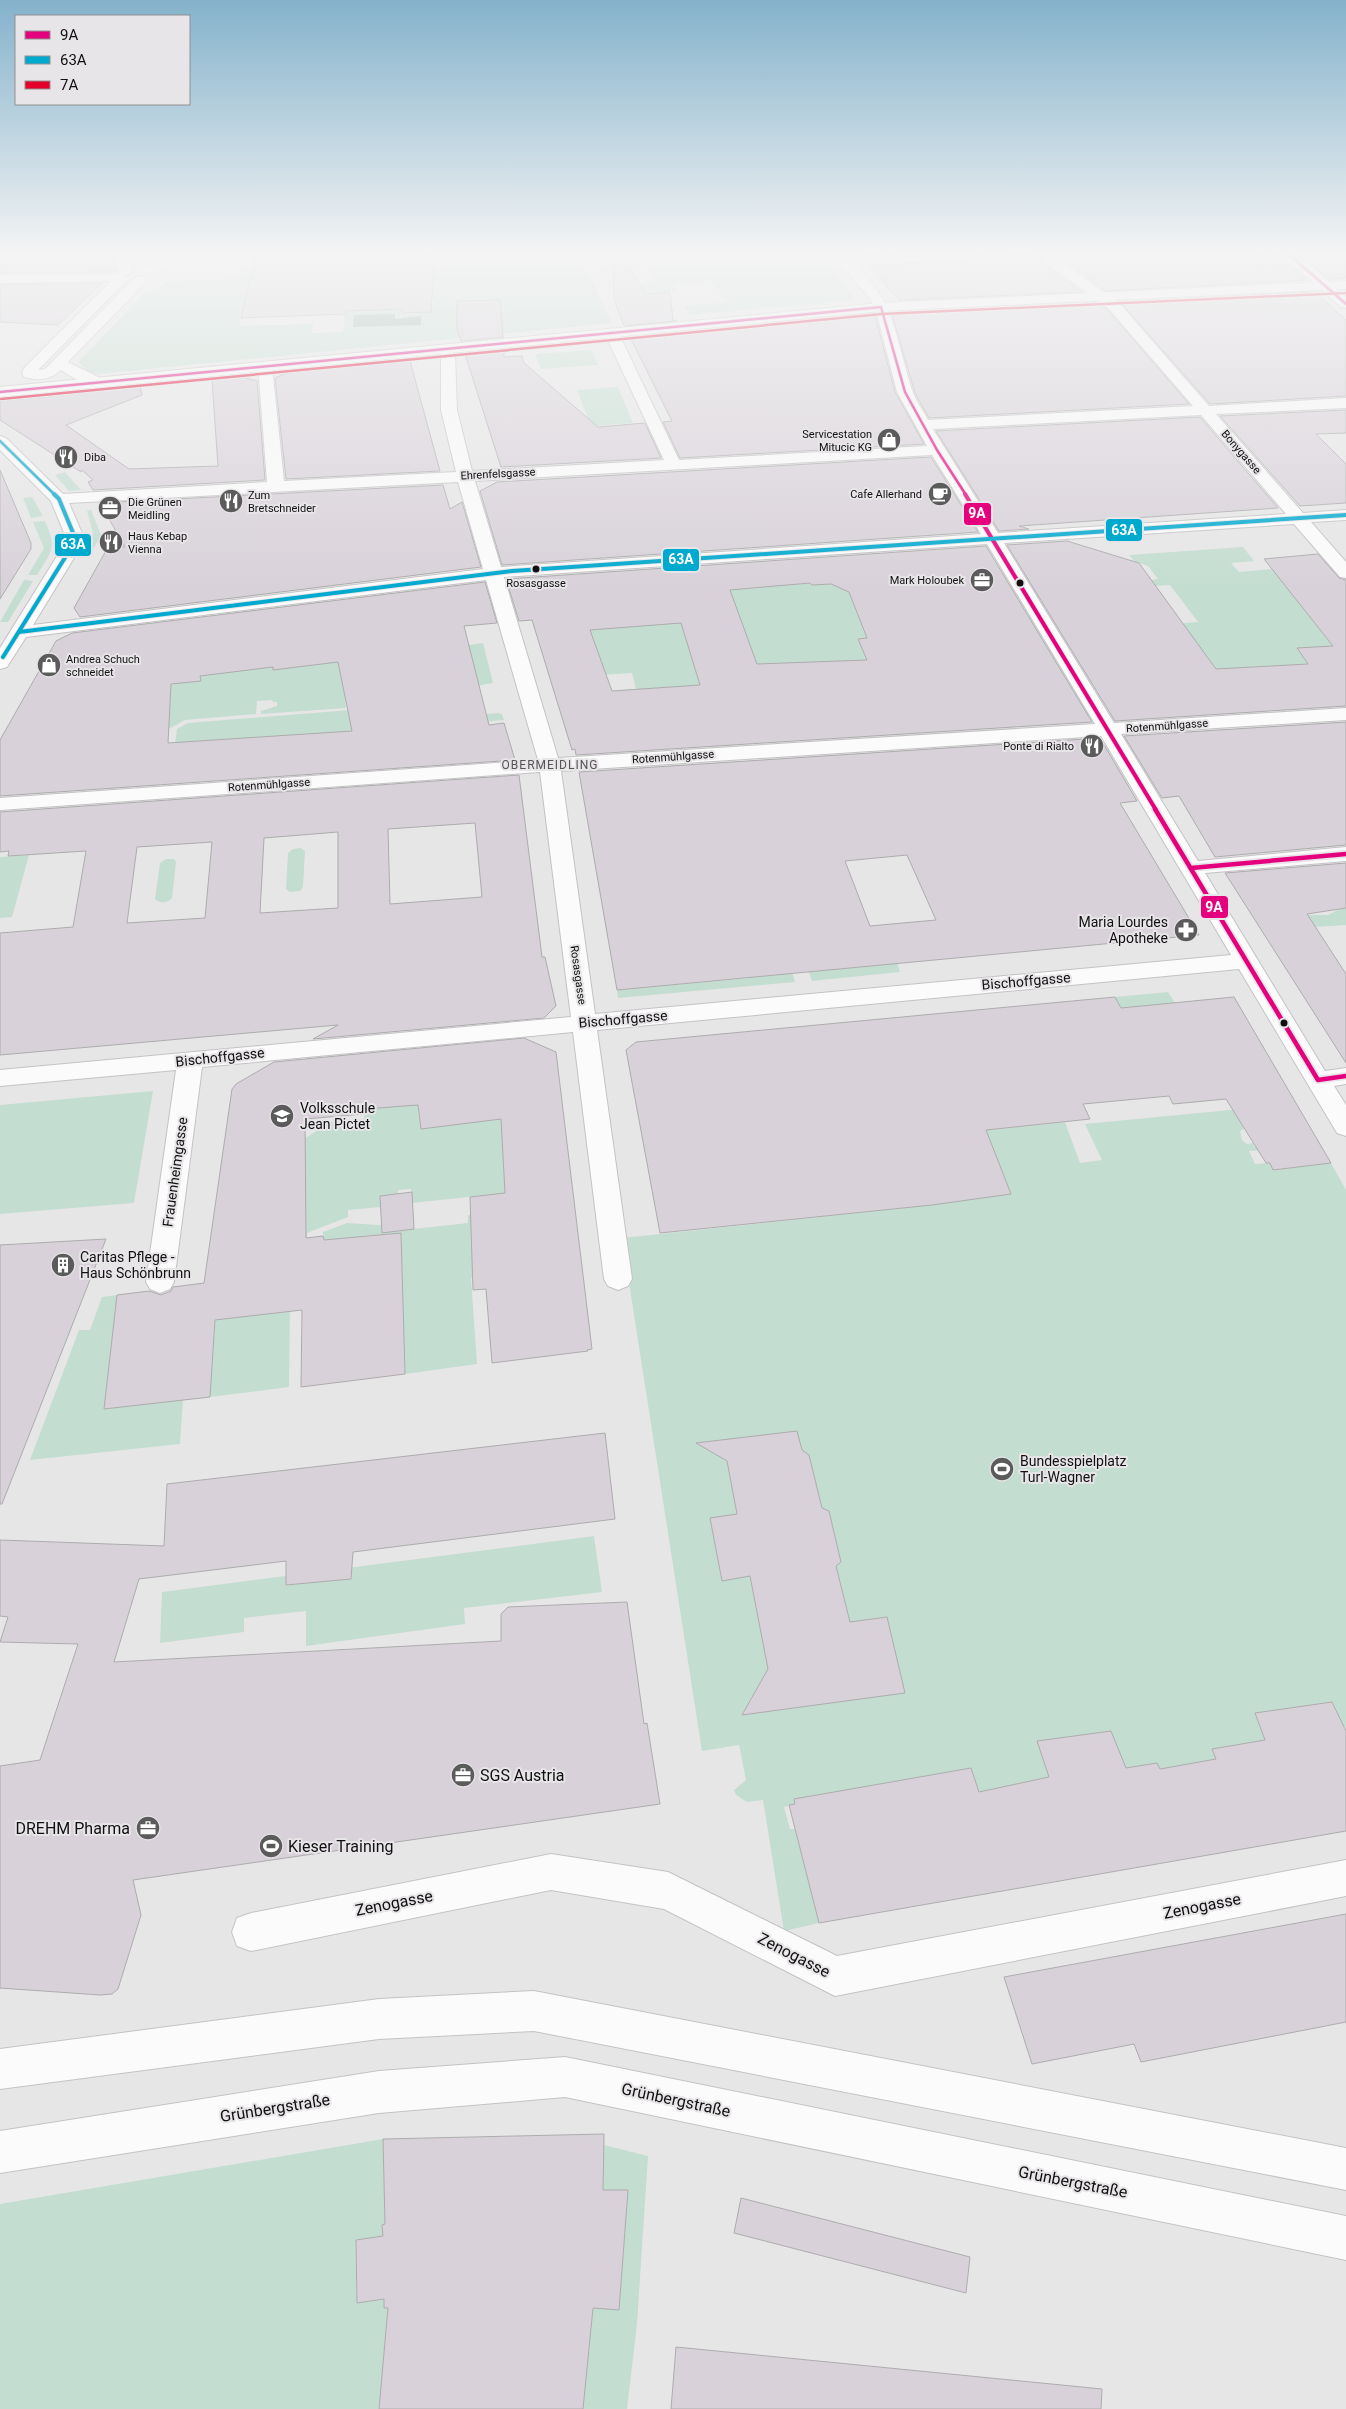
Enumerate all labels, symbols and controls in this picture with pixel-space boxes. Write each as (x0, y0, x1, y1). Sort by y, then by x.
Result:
legend (15, 15, 190, 105)
text: 9A (60, 26, 78, 44)
text: 63A (60, 51, 87, 69)
text: 7A (60, 76, 78, 94)
shop icon: Servicestation Mitucic KG (876, 427, 902, 453)
street label: Bonygasse (1218, 427, 1264, 477)
place label: Servicestation Mitucic KG (802, 428, 872, 454)
restaurant icon: Diba (53, 444, 79, 470)
place label: Diba (84, 451, 106, 464)
street label: Ehrenfelsgasse (460, 466, 536, 482)
cafe icon: Cafe Allerhand (927, 481, 953, 507)
restaurant icon: Zum Bretschneider (218, 488, 244, 514)
place label: Cafe Allerhand (850, 488, 922, 501)
place label: Zum Bretschneider (248, 489, 316, 515)
office icon: Die Grünen Meidling (97, 495, 123, 521)
place label: Die Grünen Meidling (128, 496, 182, 522)
line badge: 9A (963, 502, 992, 526)
text: 9A (968, 505, 986, 521)
line badge: 63A (1105, 518, 1143, 542)
text: 63A (1111, 522, 1137, 538)
restaurant icon: Haus Kebap Vienna (98, 529, 124, 555)
place label: Haus Kebap Vienna (128, 530, 187, 556)
line badge: 63A (54, 533, 92, 557)
text: 63A (60, 536, 86, 552)
line badge: 63A (662, 548, 700, 572)
text: 63A (668, 551, 694, 567)
marker: Rosasgasse (531, 564, 541, 574)
office icon: Mark Holoubek (969, 567, 995, 593)
place label: Mark Holoubek (890, 574, 964, 587)
place label: Rosasgasse (506, 577, 566, 590)
unlabelled marker (1015, 578, 1025, 588)
shop icon: Andrea Schuch schneidet (36, 652, 62, 678)
place label: Andrea Schuch schneidet (66, 653, 140, 679)
street label: Rotenmühlgasse (1125, 717, 1209, 735)
restaurant icon: Ponte di Rialto (1079, 733, 1105, 759)
place label: Ponte di Rialto (1003, 740, 1074, 753)
street label: Rotenmühlgasse (631, 748, 715, 766)
district label: OBERMEIDLING (502, 758, 598, 772)
street label: Rotenmühlgasse (227, 776, 311, 794)
line badge: 9A (1200, 895, 1229, 919)
text: 9A (1205, 899, 1223, 915)
place label: Maria Lourdes Apotheke (1079, 914, 1168, 946)
pharmacy icon: Maria Lourdes Apotheke (1173, 917, 1199, 943)
street label: Rosasgasse (567, 945, 589, 1006)
street label: Bischoffgasse (981, 969, 1071, 993)
street label: Bischoffgasse (578, 1007, 668, 1031)
unlabelled marker (1279, 1018, 1289, 1028)
street label: Bischoffgasse (175, 1044, 265, 1070)
place label: Volksschule Jean Pictet (300, 1100, 375, 1132)
school or university icon: Volksschule Jean Pictet (269, 1103, 295, 1129)
street label: Frauenheimgasse (159, 1116, 191, 1228)
place label: Caritas Pflege - Haus Schönbrunn (80, 1249, 191, 1281)
building icon: Caritas Pflege - Haus Schönbrunn (50, 1252, 76, 1278)
place label: Bundesspielplatz Turl-Wagner (1020, 1453, 1126, 1485)
sports icon: Bundesspielplatz Turl-Wagner (989, 1456, 1015, 1482)
office icon: SGS Austria (450, 1762, 476, 1788)
place label: SGS Austria (480, 1766, 565, 1785)
office icon: DREHM Pharma (135, 1815, 161, 1841)
place label: DREHM Pharma (15, 1819, 130, 1838)
sports icon: Kieser Training (258, 1833, 284, 1859)
place label: Kieser Training (288, 1837, 393, 1856)
street label: Zenogasse (354, 1886, 434, 1920)
street label: Zenogasse (1162, 1889, 1242, 1923)
street label: Zenogasse (755, 1929, 833, 1981)
street label: Grünbergstraße (620, 2079, 732, 2121)
street label: Grünbergstraße (219, 2090, 331, 2126)
street label: Grünbergstraße (1017, 2162, 1129, 2202)

